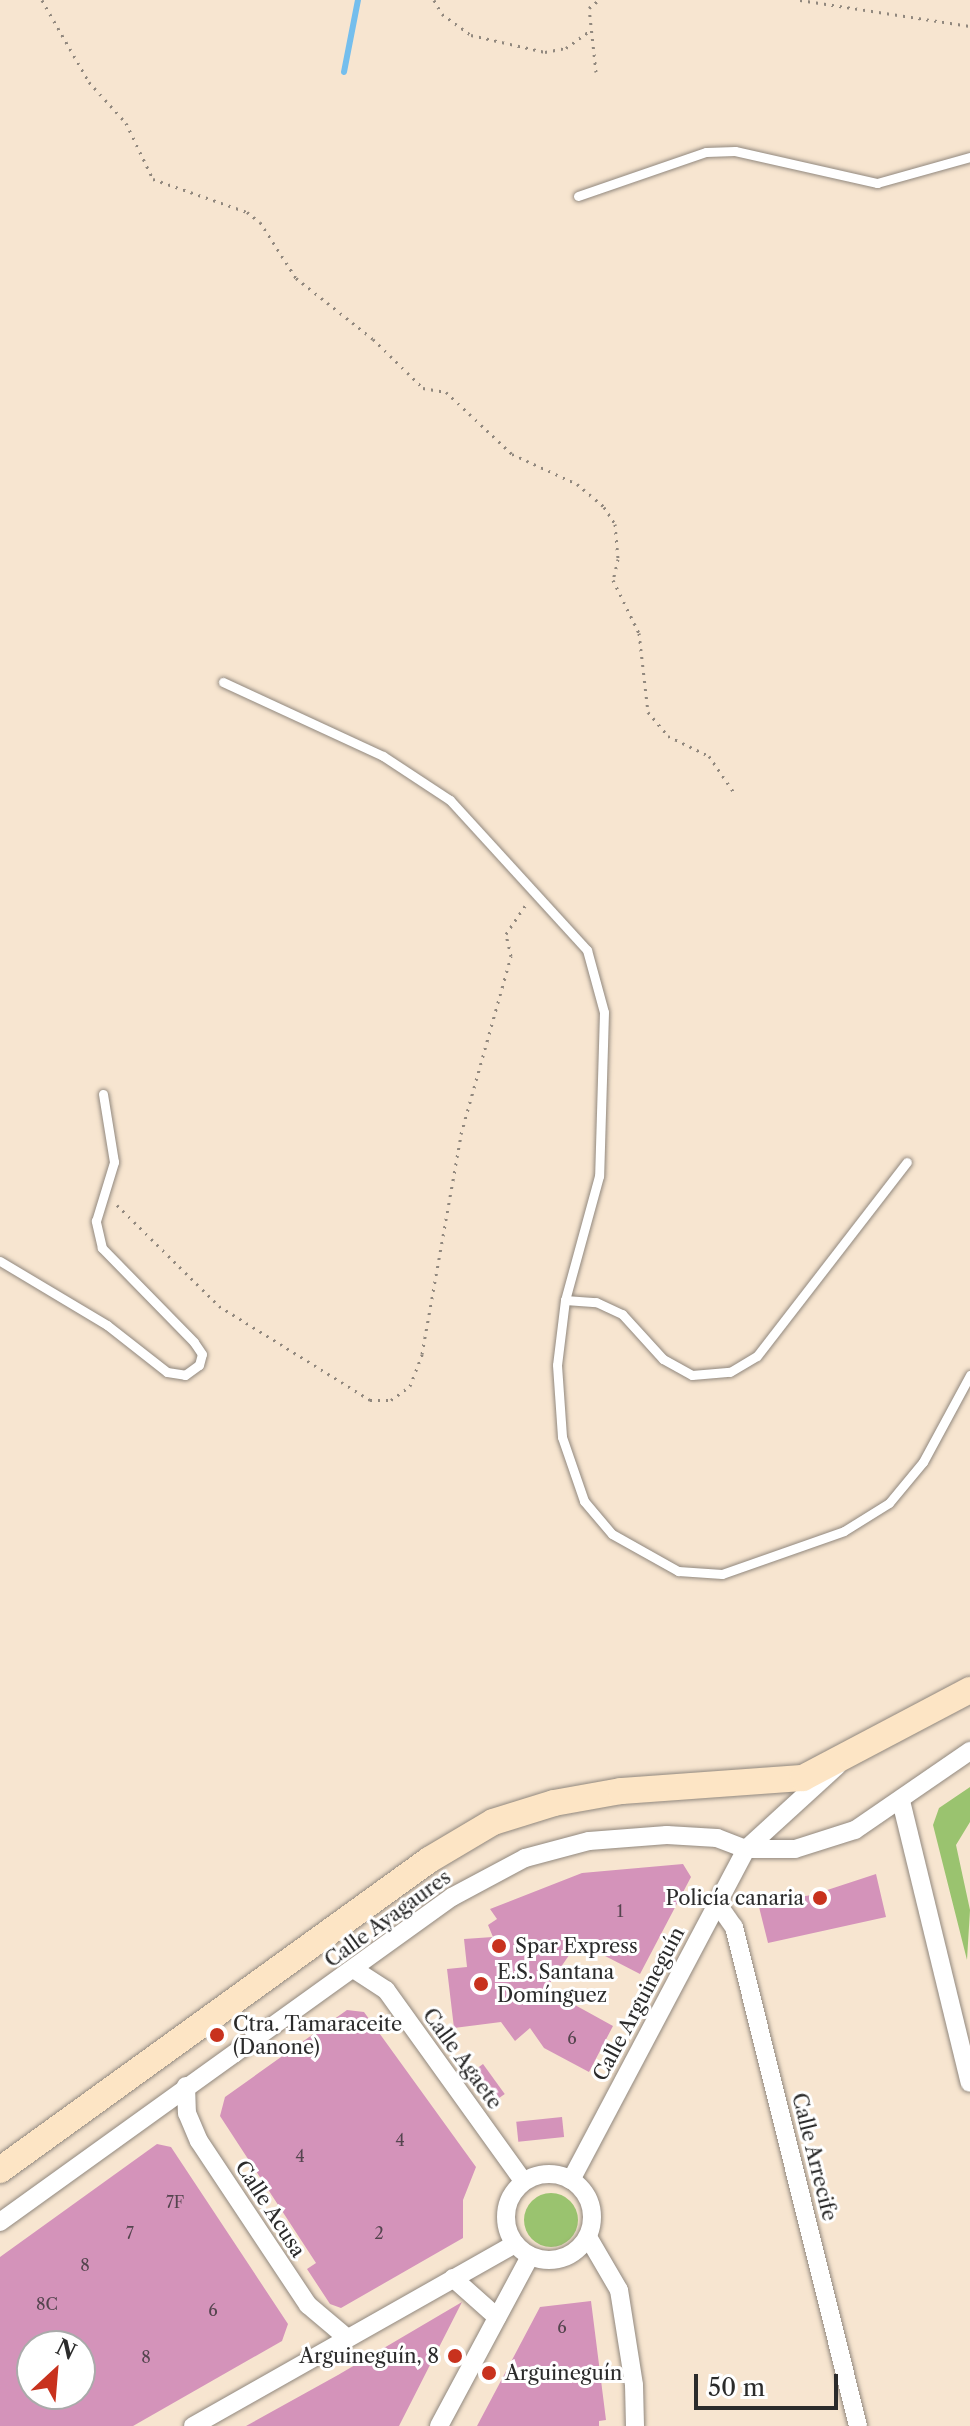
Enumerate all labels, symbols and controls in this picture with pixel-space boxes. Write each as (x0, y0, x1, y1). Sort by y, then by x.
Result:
street label: Calle Ayagaures (320, 1865, 456, 1973)
place label: Policía canaria (665, 1886, 804, 1910)
marker: Policía canaria (811, 1889, 829, 1907)
house number: 1 (617, 1901, 623, 1921)
street label: Calle Arguineguín (588, 1923, 690, 2085)
place label: Spar Express (515, 1934, 638, 1958)
marker: Spar Express (490, 1937, 508, 1955)
place label: E.S. Santana Domínguez (497, 1960, 614, 2007)
marker: E.S. Santana Domínguez (472, 1975, 490, 1993)
street label: Calle Agaete (417, 2004, 507, 2114)
place label: Ctra. Tamaraceite (Danone) (233, 2012, 403, 2059)
marker: Ctra. Tamaraceite (Danone) (208, 2026, 226, 2044)
house number: 6 (567, 2028, 577, 2048)
street label: Calle Arrecife (786, 2090, 842, 2224)
house number: 4 (395, 2130, 405, 2150)
house number: 4 (295, 2146, 305, 2166)
street label: Calle Acusa (230, 2156, 310, 2262)
house number: 7F (166, 2192, 184, 2212)
house number: 7 (126, 2223, 134, 2243)
house number: 2 (374, 2223, 384, 2243)
house number: 8 (80, 2255, 90, 2275)
house number: 8C (36, 2294, 58, 2314)
house number: 6 (208, 2300, 218, 2320)
house number: 6 (557, 2317, 567, 2337)
north arrow (16, 2330, 96, 2410)
text: N (51, 2333, 80, 2366)
place label: Arguineguín, 8 (299, 2344, 439, 2368)
house number: 8 (141, 2347, 151, 2367)
marker: Arguineguín, 8 (446, 2347, 464, 2365)
scale bar (698, 2358, 842, 2408)
place label: Arguineguín (505, 2361, 622, 2385)
marker: Arguineguín (480, 2364, 498, 2382)
text: 50 m (708, 2373, 765, 2402)

